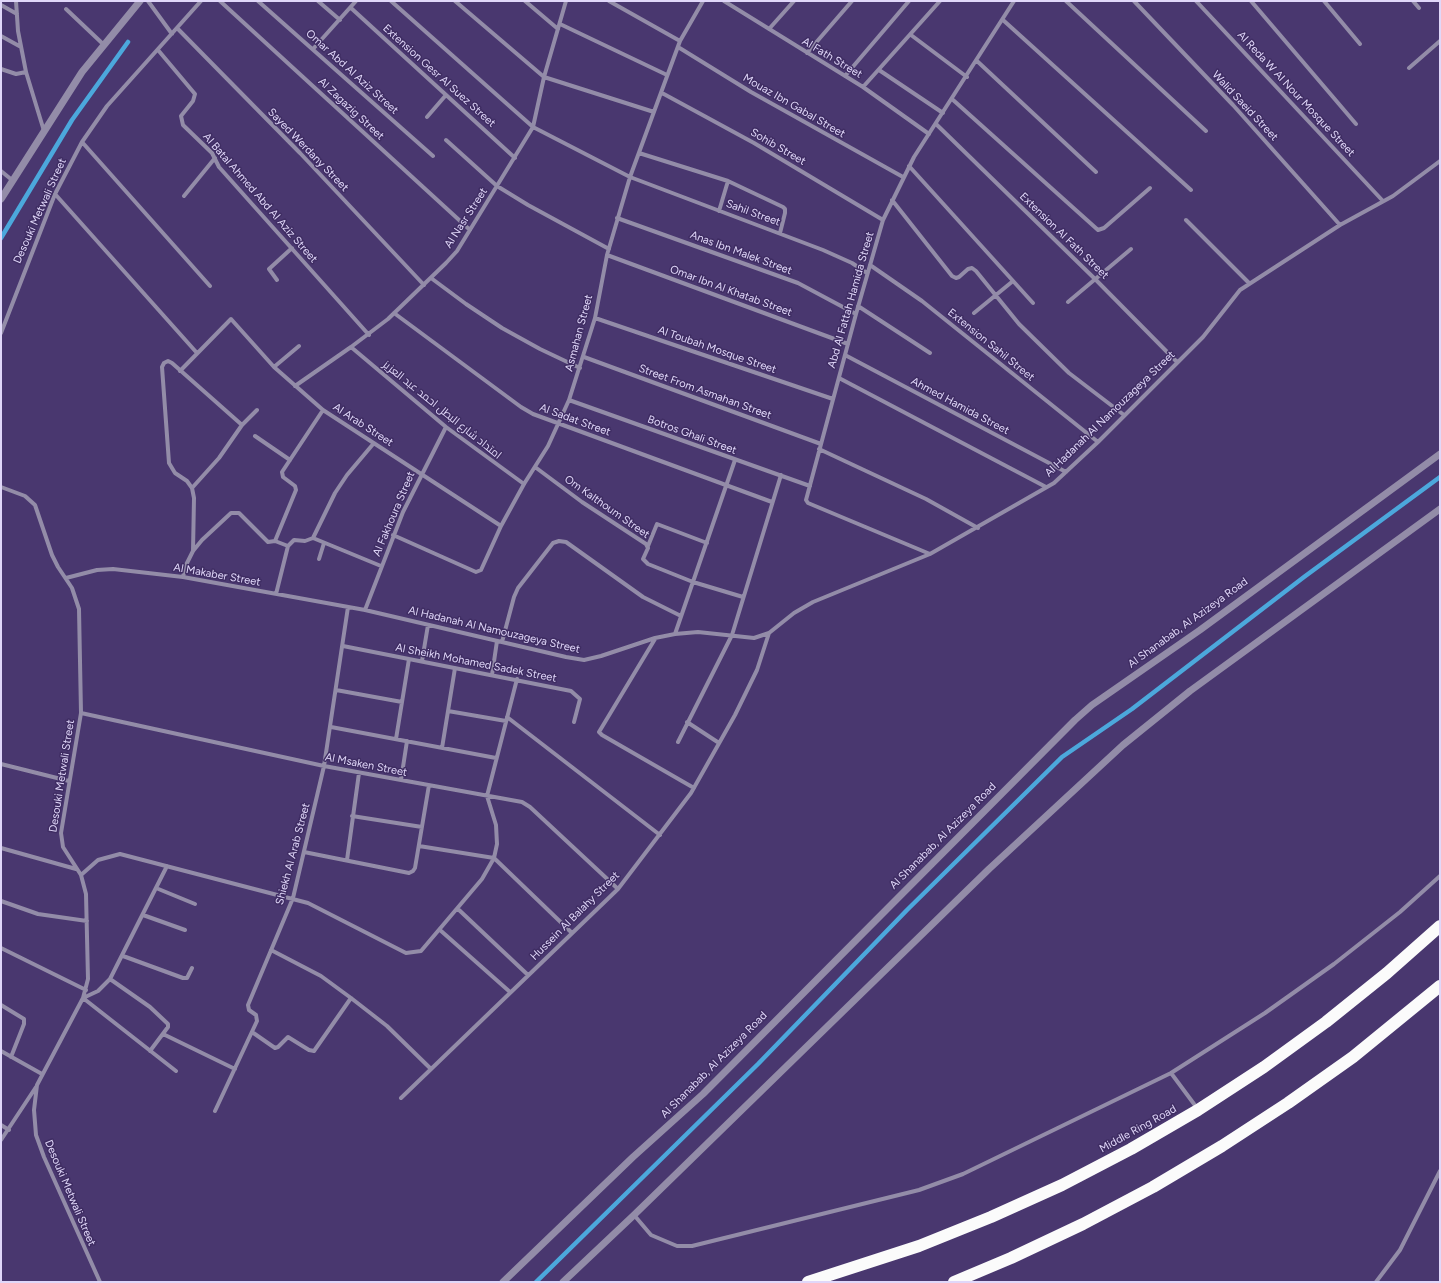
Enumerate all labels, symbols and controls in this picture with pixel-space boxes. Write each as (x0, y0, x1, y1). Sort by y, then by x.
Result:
street label: Extension Gesr Al Suez Street (380, 22, 498, 130)
street label: Omar Abd Al Aziz Street (303, 27, 401, 117)
street label: Al Reda W Al Nour Mosque Street (1234, 29, 1358, 159)
street label: Al Fath Street (799, 35, 865, 81)
street label: Walid Saeid Street (1209, 68, 1281, 144)
street label: Mouaz Ibn Gabal Street (741, 71, 847, 141)
street label: Al Zagazig Street (315, 75, 387, 143)
street label: Sayed Werdany Street (265, 106, 351, 194)
street label: Sohib Street (748, 126, 808, 168)
street label: Al Batal Ahmed Abd Al Aziz Street (200, 130, 320, 266)
street label: Desouki Metwali Street (11, 156, 69, 266)
street label: Al Nasr Street (442, 185, 490, 251)
street label: Extension Al Fath Street (1017, 190, 1111, 282)
street label: Sahil Street (724, 197, 782, 229)
street label: Anas Ibn Malek Street (688, 228, 794, 278)
street label: Abd Al Fattah Hamida Street (825, 230, 877, 370)
street label: Omar Ibn Al Khatab Street (668, 263, 794, 319)
street label: Asmahan Street (562, 293, 596, 373)
street label: Extension Sahil Street (945, 306, 1037, 384)
street label: Al Toubah Mosque Street (656, 324, 778, 376)
street label: Al Hadanah Al Namouzageya Street (1042, 348, 1178, 480)
street label: امتداد شارع البطل احمد عبد العزيز (380, 358, 504, 462)
street label: Street From Asmahan Street (637, 362, 773, 422)
street label: Ahmed Hamida Street (909, 374, 1011, 438)
street label: Al Arab Street (330, 401, 396, 449)
street label: Al Sadat Street (538, 401, 612, 439)
street label: Botros Ghali Street (646, 413, 738, 457)
street label: Al Fakhoura Street (370, 470, 418, 558)
street label: Om Kalthoum Street (562, 473, 652, 541)
street label: Al Makaber Street (173, 561, 261, 589)
street label: Al Shanabab, Al Azizeya Road (1125, 575, 1251, 671)
street label: Al Hadanah Al Namouzageya Street (407, 604, 581, 656)
street label: Al Sheikh Mohamed Sadek Street (394, 641, 558, 685)
street label: Desouki Metwali Street (47, 719, 77, 833)
street label: Al Msaken Street (324, 751, 408, 779)
street label: Al Shanabab, Al Azizeya Road (887, 780, 999, 892)
street label: Shiekh Al Arab Street (273, 802, 313, 906)
street label: Hussein Al Balahy Street (528, 869, 622, 963)
street label: Al Shanabab, Al Azizeya Road (658, 1009, 770, 1121)
street label: Middle Ring Road (1097, 1102, 1179, 1156)
street label: Desouki Metwali Street (42, 1138, 98, 1248)

